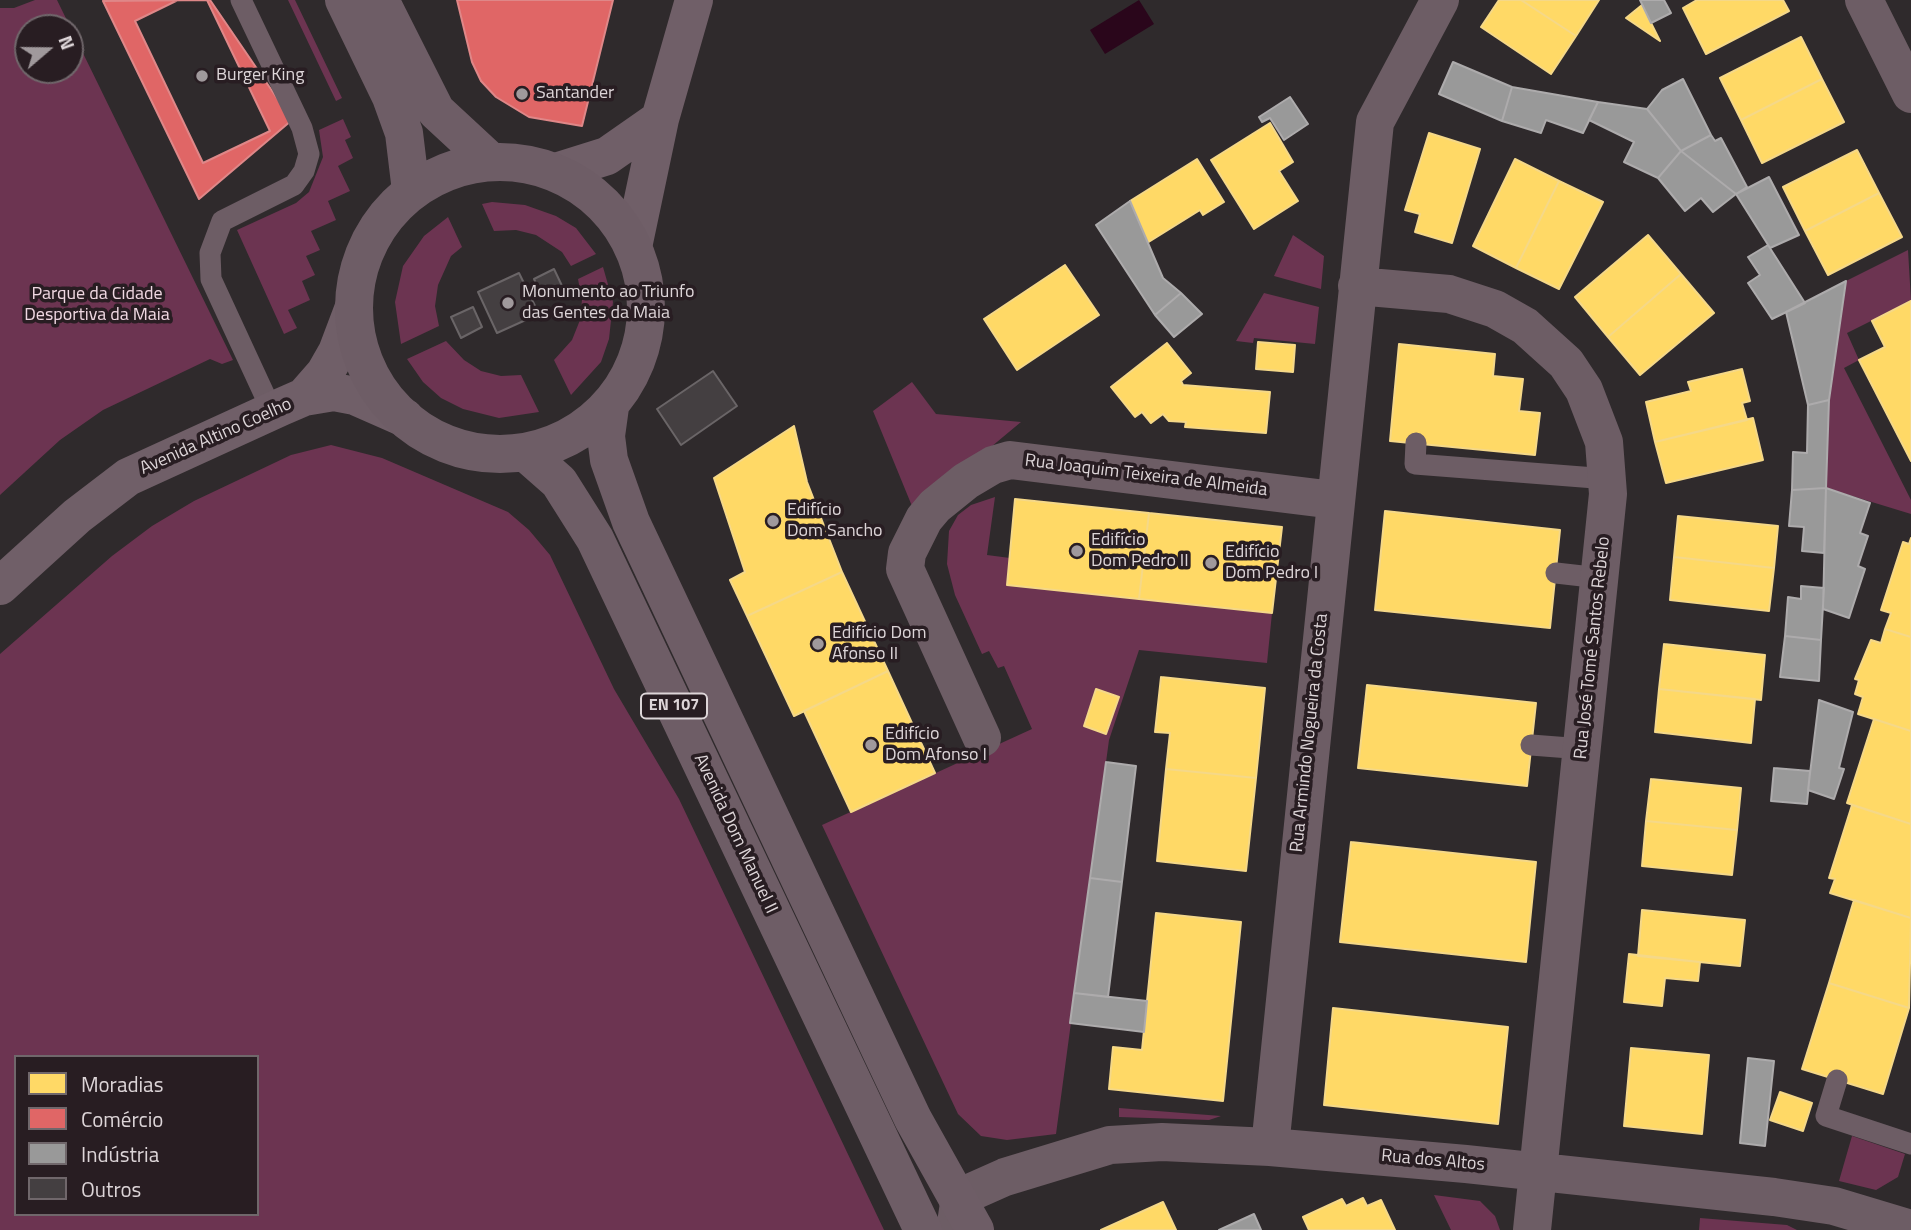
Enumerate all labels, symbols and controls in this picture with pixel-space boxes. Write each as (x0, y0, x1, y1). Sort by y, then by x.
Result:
north arrow (14, 14, 84, 84)
text: N (51, 31, 83, 53)
place label: Burger King (216, 65, 304, 87)
marker: Burger King (194, 68, 210, 84)
place label: Santander (536, 83, 614, 105)
marker: Santander (514, 86, 530, 102)
place label: Monumento ao Triunfo das Gentes da Maia (522, 282, 694, 324)
park label: Parque da Cidade Desportiva da Maia (24, 284, 170, 326)
marker: Monumento ao Triunfo das Gentes da Maia (500, 295, 516, 311)
street label: Avenida Altino Coelho (137, 394, 295, 480)
street label: Rua Joaquim Teixeira de Almeida (1023, 450, 1269, 502)
place label: Edifício Dom Sancho (787, 500, 883, 542)
marker: Edifício Dom Sancho (765, 513, 781, 529)
place label: Edifício Dom Pedro II (1091, 530, 1189, 572)
street label: Rua José Tomé Santos Rebelo (1571, 536, 1615, 760)
place label: Edifício Dom Pedro I (1225, 542, 1318, 584)
marker: Edifício Dom Pedro II (1069, 543, 1085, 559)
marker: Edifício Dom Pedro I (1203, 555, 1219, 571)
street label: Rua Armindo Nogueira da Costa (1287, 612, 1333, 854)
place label: Edifício Dom Afonso II (832, 623, 927, 666)
marker: Edifício Dom Afonso II (810, 636, 826, 652)
road number: EN 107 (641, 694, 707, 719)
place label: Edifício Dom Afonso I (885, 724, 987, 766)
marker: Edifício Dom Afonso I (863, 737, 879, 753)
street label: Avenida Dom Manuel II (689, 751, 781, 917)
legend (14, 1055, 259, 1216)
text: Moradias (81, 1068, 163, 1100)
text: Comércio (81, 1103, 163, 1135)
text: Indústria (81, 1138, 159, 1170)
street label: Rua dos Altos (1380, 1146, 1486, 1176)
text: Outros (81, 1173, 141, 1205)

